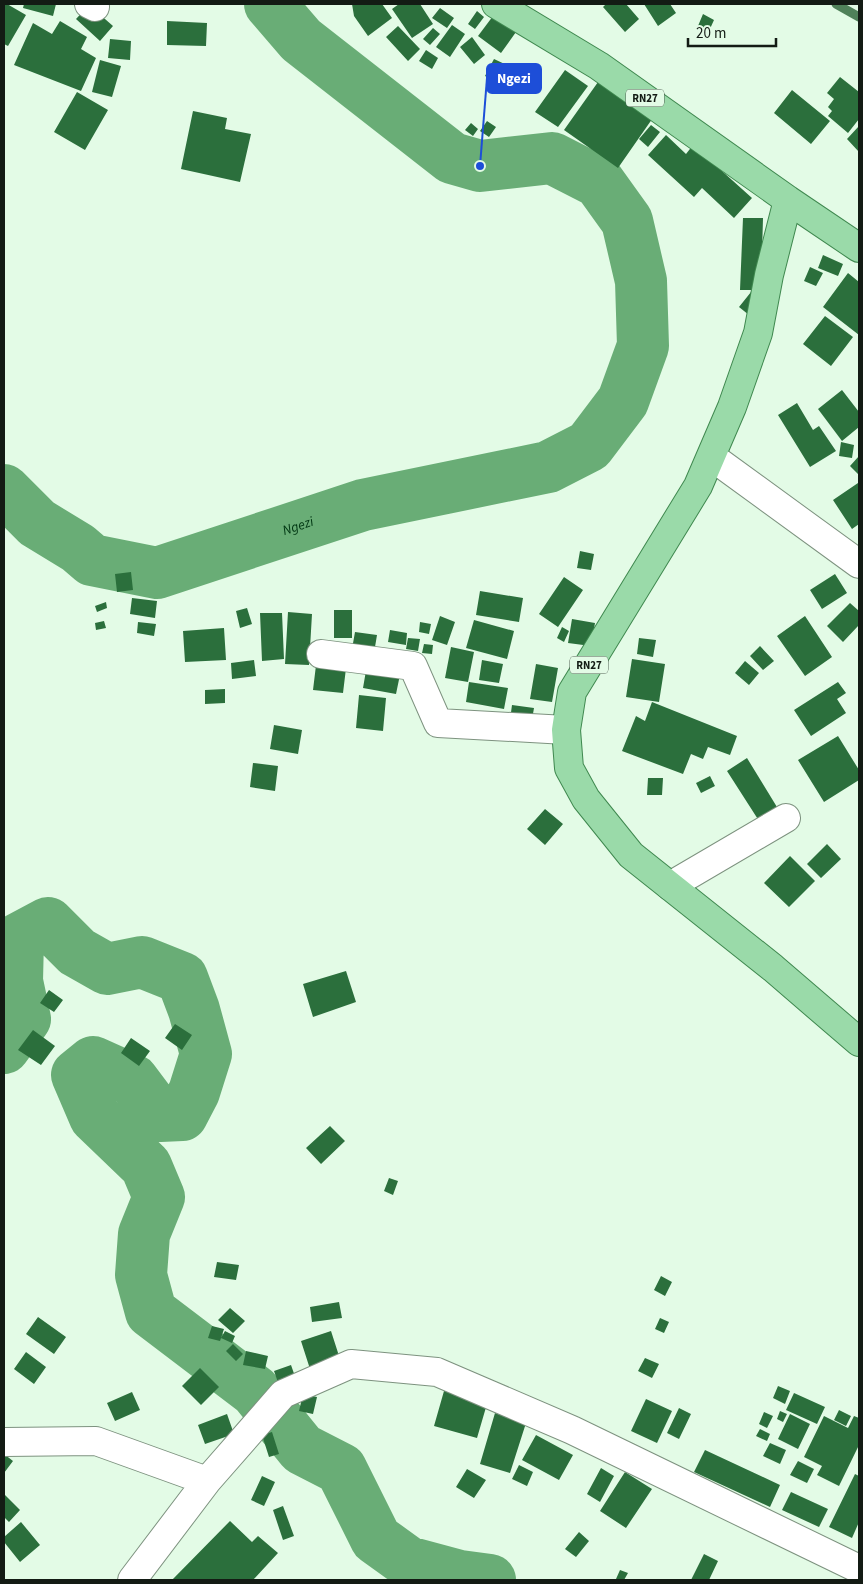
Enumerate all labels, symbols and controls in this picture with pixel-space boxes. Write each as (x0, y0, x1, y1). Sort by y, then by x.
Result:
scale bar (688, 15, 776, 47)
text: 20 m (696, 23, 726, 44)
callout: Ngezi (487, 64, 541, 93)
text: Ngezi (497, 69, 531, 89)
road number: RN27 (626, 90, 664, 106)
water label: Ngezi (280, 512, 317, 541)
road number: RN27 (570, 656, 608, 674)

